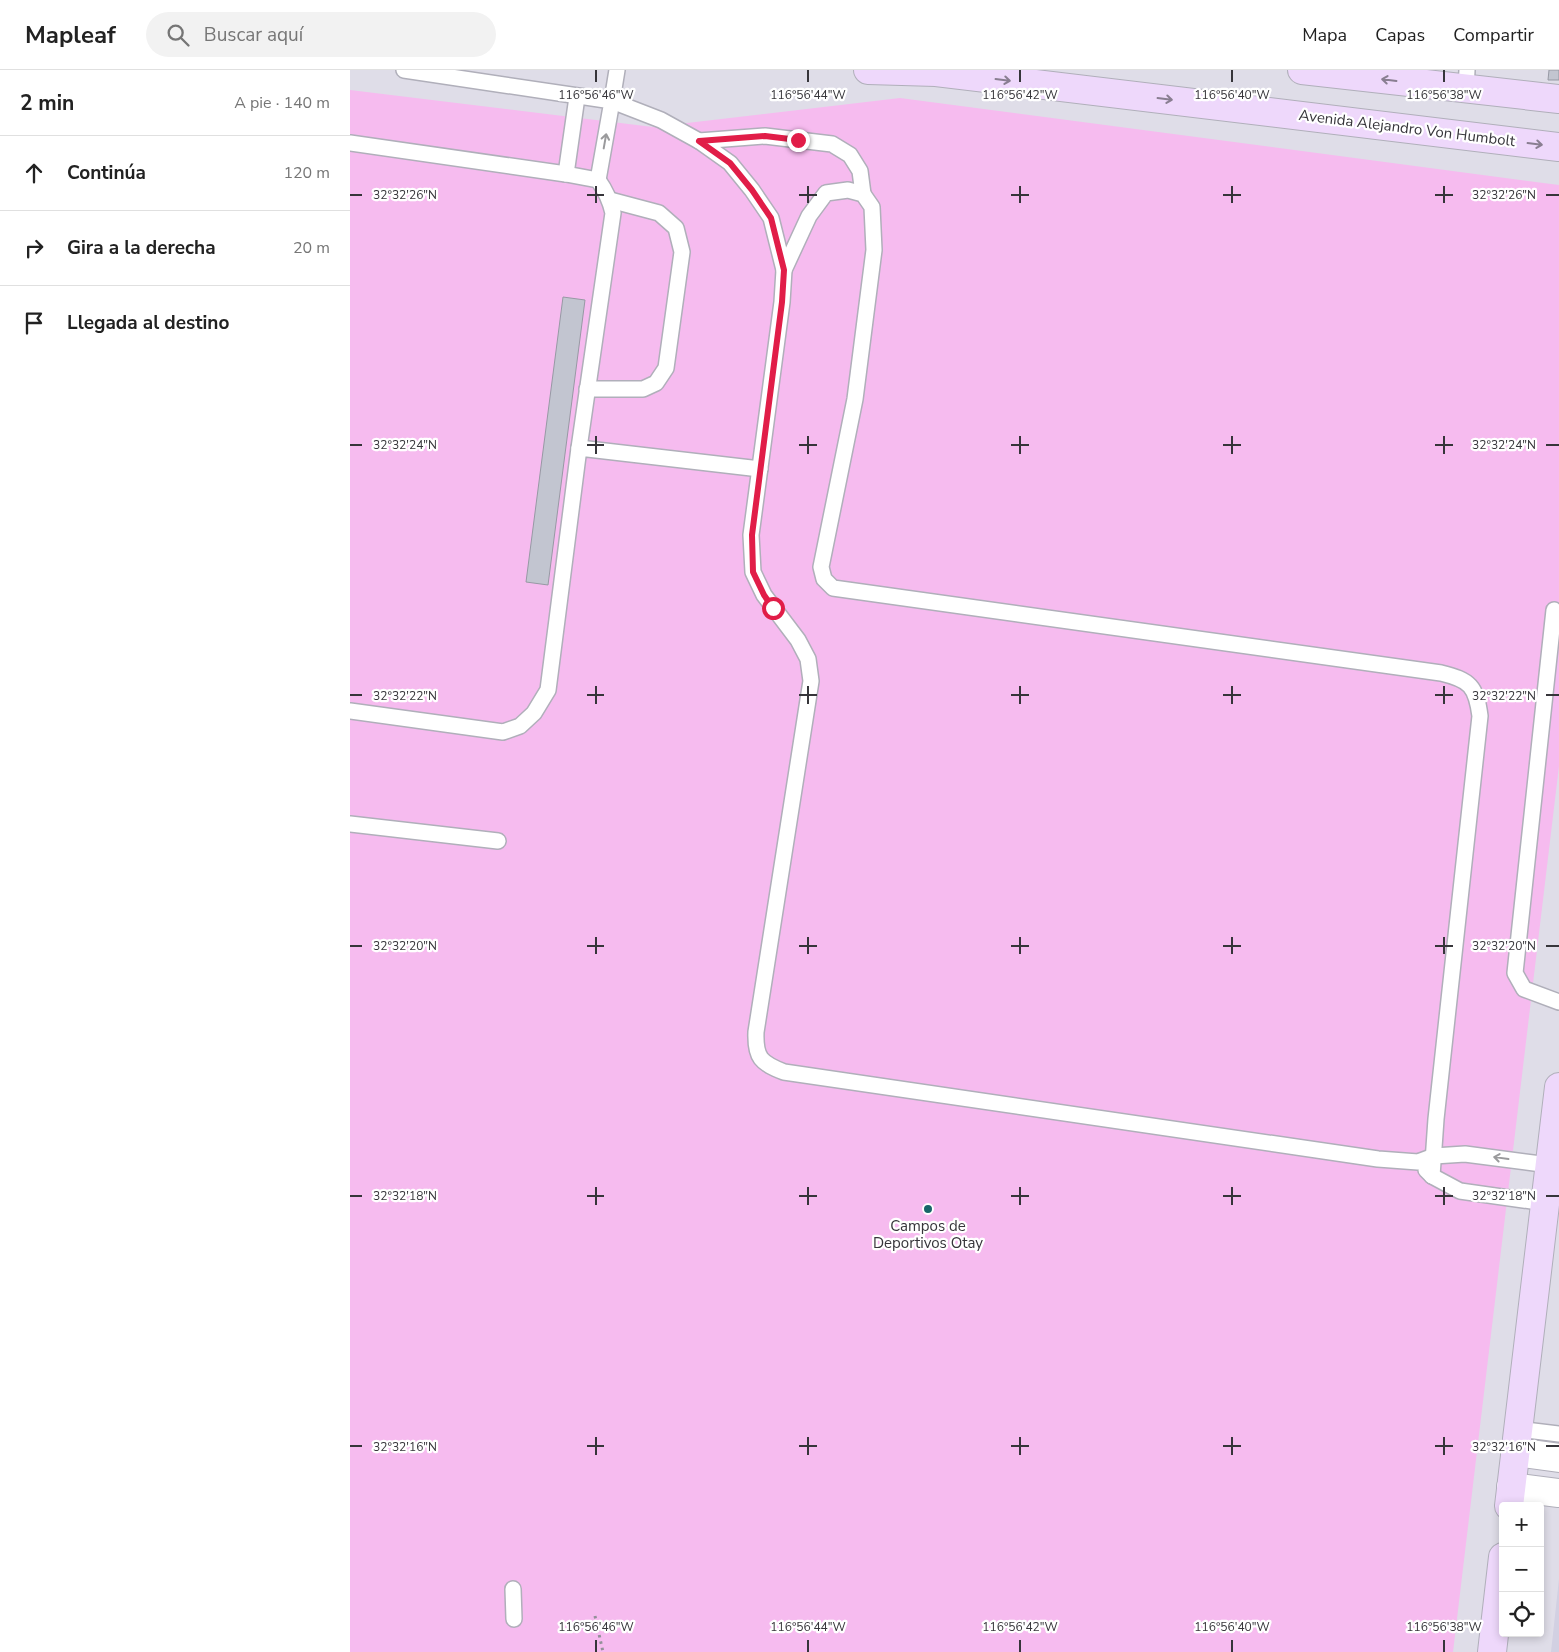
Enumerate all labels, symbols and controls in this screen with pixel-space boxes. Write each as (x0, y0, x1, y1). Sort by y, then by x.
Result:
search box (146, 12, 496, 57)
text: Mapleaf (25, 19, 116, 51)
icon: search (164, 21, 192, 49)
text: Buscar aquí (204, 22, 303, 48)
text: Mapa (1302, 23, 1347, 47)
text: Capas (1375, 23, 1425, 47)
text: Compartir (1453, 23, 1534, 47)
one-way arrow (995, 75, 1011, 85)
one-way arrow (1381, 75, 1397, 85)
text: 116°56'46"W (558, 87, 634, 103)
text: 116°56'44"W (770, 87, 846, 103)
text: 116°56'42"W (982, 87, 1058, 103)
text: 116°56'40"W (1194, 87, 1270, 103)
text: 116°56'38"W (1406, 87, 1482, 103)
text: 2 min (20, 89, 74, 117)
text: A pie · 140 m (234, 92, 330, 114)
one-way arrow (1156, 94, 1172, 104)
street label: Avenida Alejandro Von Humbolt (1298, 105, 1517, 151)
route end (787, 129, 810, 152)
one-way arrow (600, 133, 610, 149)
one-way arrow (1526, 139, 1542, 149)
icon: ahead (20, 159, 48, 187)
text: Continúa (67, 160, 146, 186)
text: 120 m (283, 162, 330, 184)
text: 32°32'26"N (373, 187, 437, 203)
text: 32°32'26"N (1472, 187, 1536, 203)
icon: right (20, 234, 48, 262)
text: Gira a la derecha (67, 235, 216, 261)
text: 20 m (293, 237, 330, 259)
icon: arrive (20, 309, 48, 337)
text: Llegada al destino (67, 310, 229, 336)
text: 32°32'24"N (373, 437, 437, 453)
text: 32°32'24"N (1472, 437, 1536, 453)
route start (762, 597, 785, 620)
text: 32°32'22"N (373, 688, 437, 704)
text: 32°32'22"N (1472, 688, 1536, 704)
text: 32°32'20"N (373, 938, 437, 954)
text: 32°32'20"N (1472, 938, 1536, 954)
one-way arrow (1493, 1153, 1509, 1163)
text: 32°32'18"N (373, 1188, 437, 1204)
text: 32°32'18"N (1472, 1188, 1536, 1204)
marker: Campos de Deportivos Otay (922, 1203, 934, 1215)
place label: Campos de Deportivos Otay (873, 1216, 983, 1253)
text: 32°32'16"N (373, 1439, 437, 1455)
text: 32°32'16"N (1472, 1439, 1536, 1455)
map controls (1499, 1502, 1544, 1637)
button: + (1499, 1502, 1544, 1547)
button: − (1499, 1547, 1544, 1592)
button: locate (1499, 1592, 1544, 1637)
text: 116°56'46"W (558, 1619, 634, 1635)
text: 116°56'44"W (770, 1619, 846, 1635)
text: 116°56'42"W (982, 1619, 1058, 1635)
text: 116°56'40"W (1194, 1619, 1270, 1635)
text: 116°56'38"W (1406, 1619, 1482, 1635)

